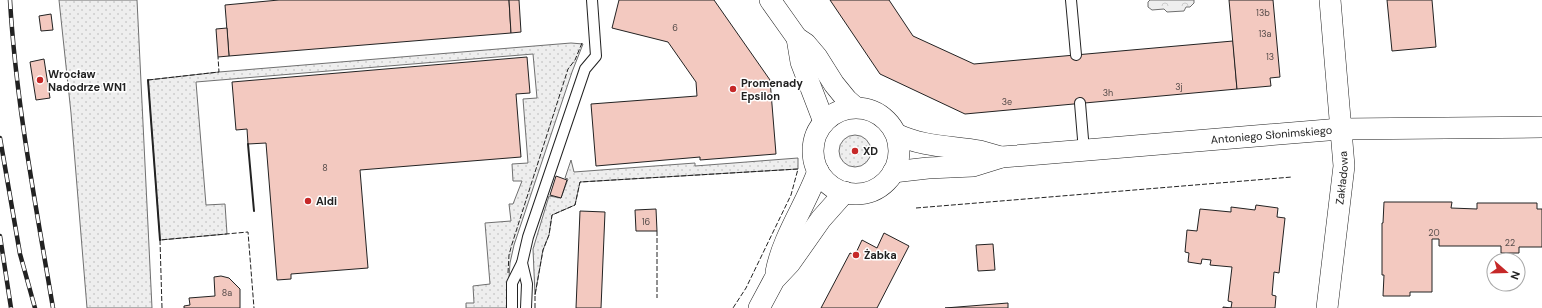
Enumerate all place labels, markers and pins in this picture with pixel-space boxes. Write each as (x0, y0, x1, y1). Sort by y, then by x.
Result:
place label: Wrocław Nadodrze WN1 (48, 67, 126, 94)
marker: Wrocław Nadodrze WN1 (35, 75, 45, 85)
place label: Promenady Epsilon (741, 76, 803, 103)
marker: Promenady Epsilon (728, 84, 738, 94)
place label: XD (863, 144, 878, 158)
marker: XD (850, 146, 860, 156)
place label: Aldi (316, 194, 337, 208)
marker: Aldi (303, 196, 313, 206)
place label: Żabka (864, 248, 897, 262)
marker: Żabka (851, 250, 861, 260)

